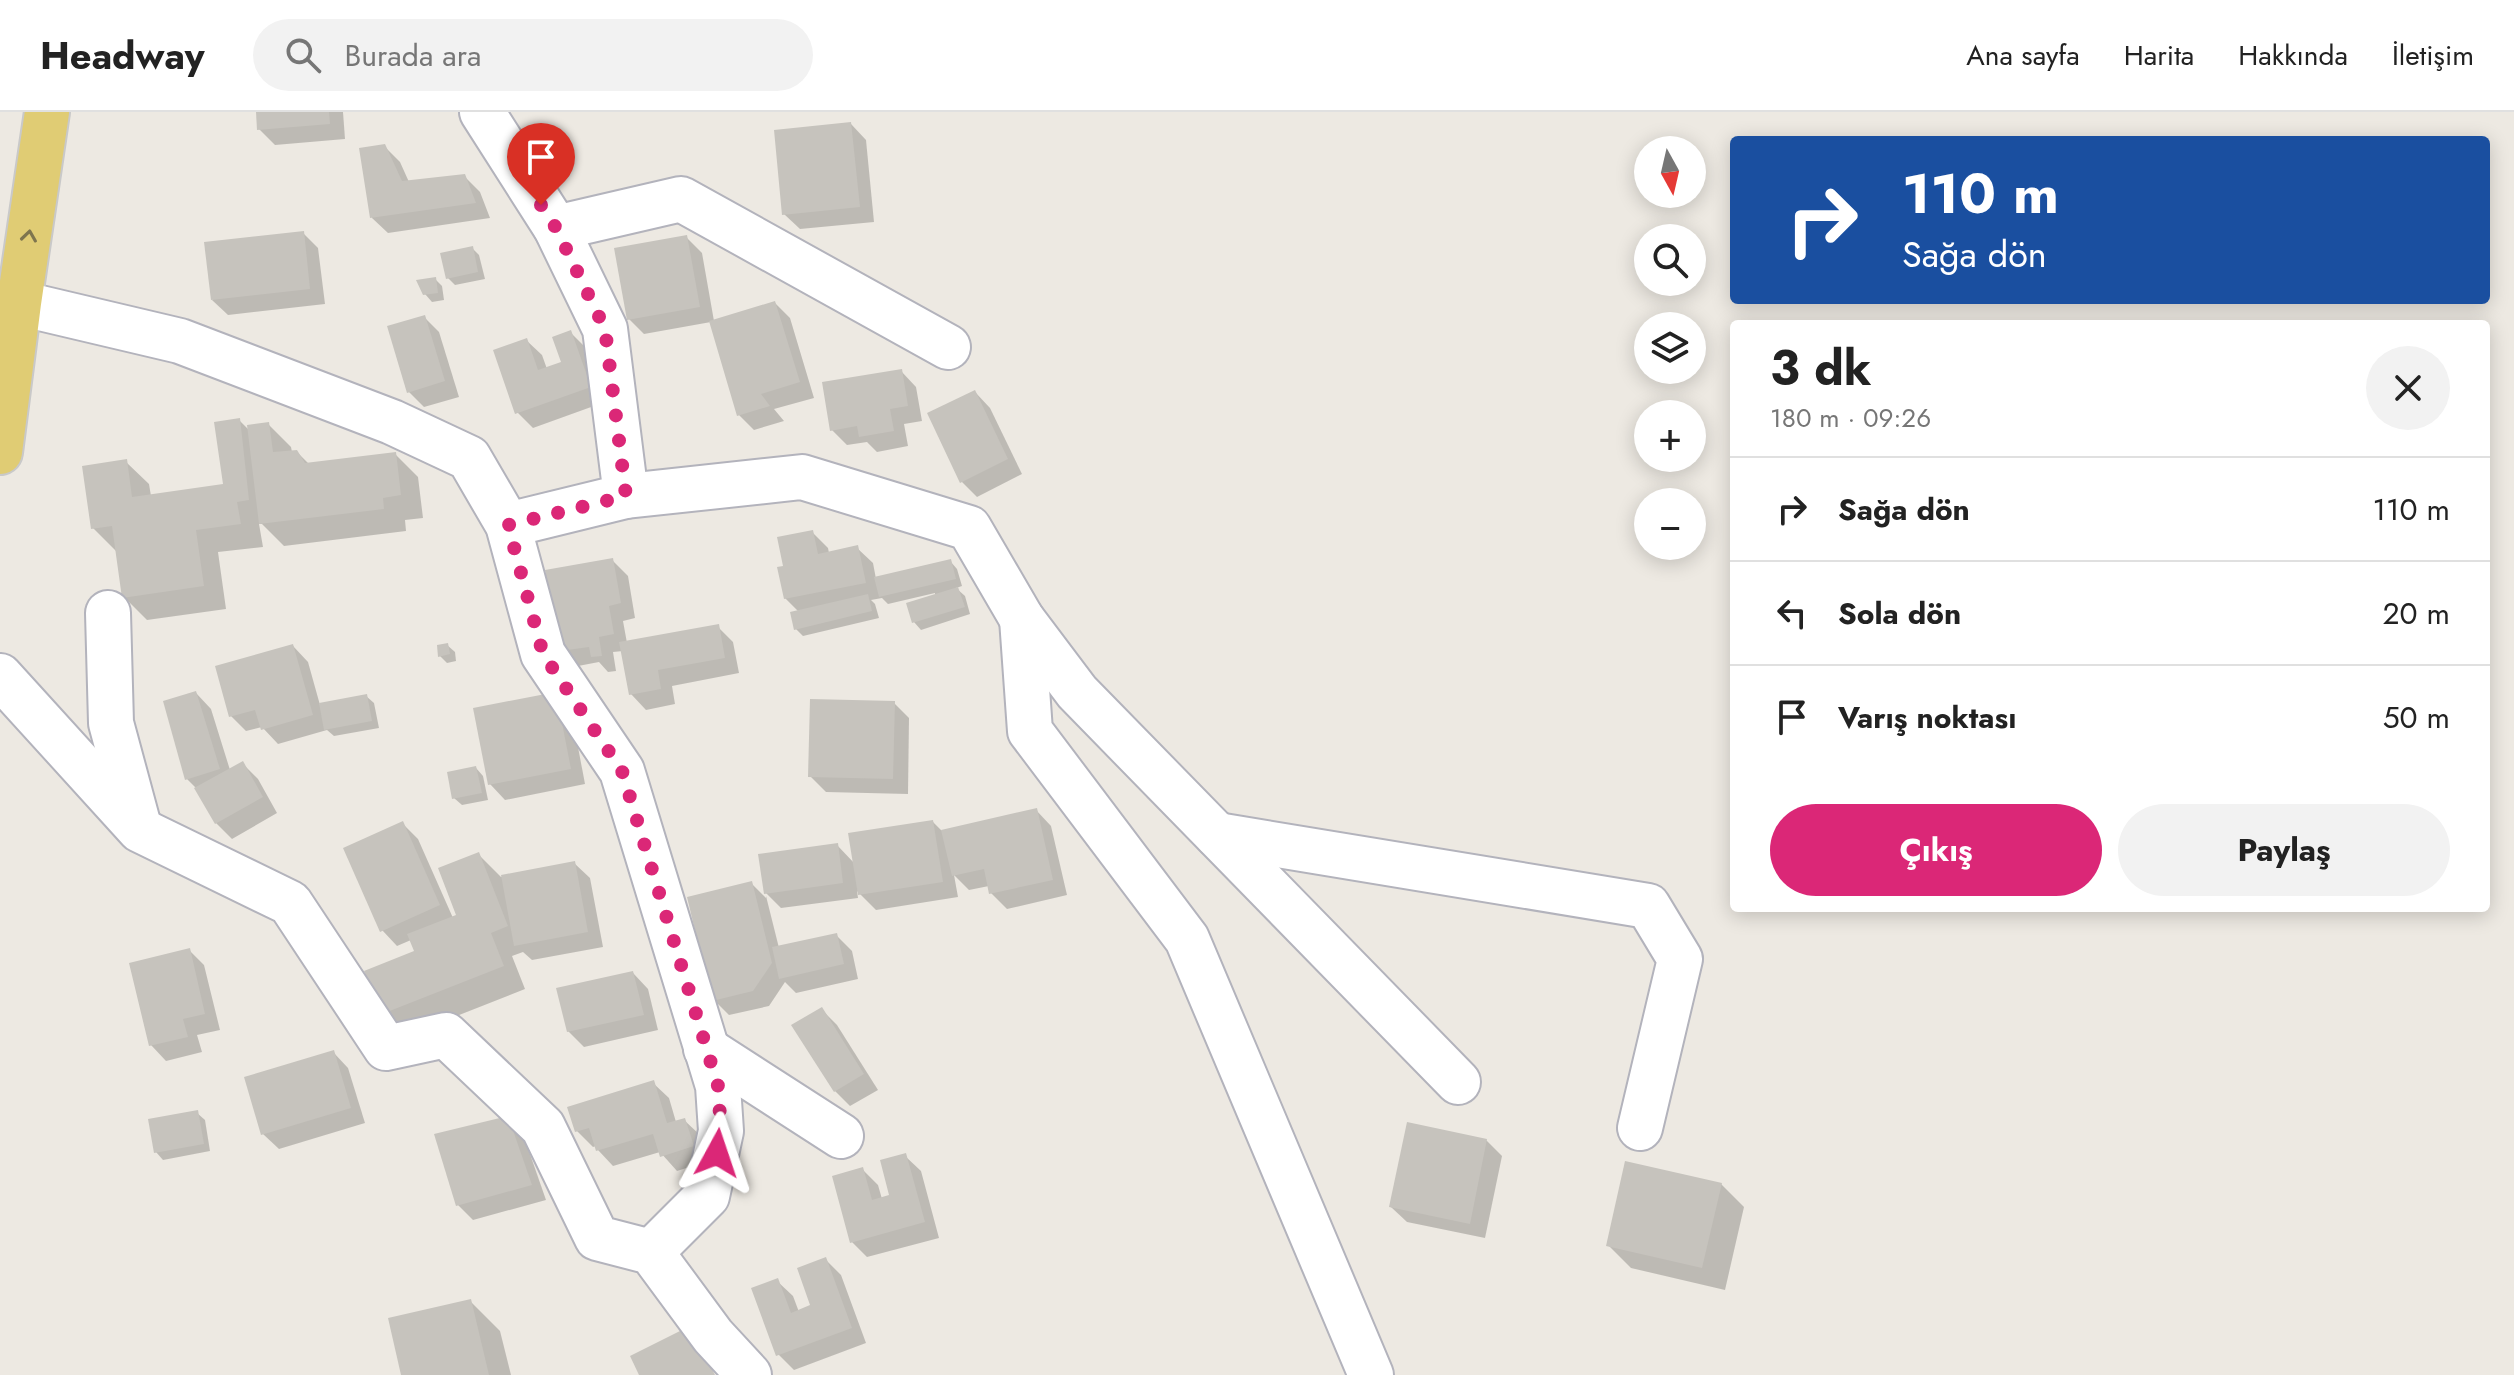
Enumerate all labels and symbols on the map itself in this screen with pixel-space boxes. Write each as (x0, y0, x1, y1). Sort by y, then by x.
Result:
pin (507, 123, 575, 205)
north arrow (1634, 136, 1706, 208)
one-way arrow (20, 229, 37, 242)
position arrow (675, 1111, 759, 1195)

